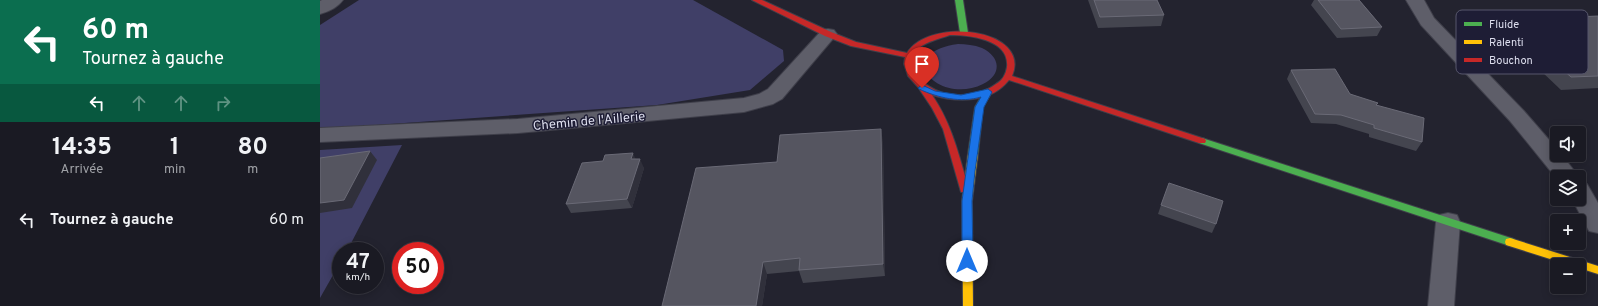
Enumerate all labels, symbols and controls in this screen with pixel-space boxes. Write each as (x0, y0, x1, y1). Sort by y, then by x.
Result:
legend (1456, 10, 1588, 74)
text: 60 m (82, 13, 149, 49)
icon: left (16, 16, 68, 68)
text: Fluide (1489, 18, 1519, 32)
text: Ralenti (1489, 36, 1524, 50)
pin (905, 47, 939, 88)
text: Tournez à gauche (82, 48, 224, 71)
icon: arrive (911, 53, 933, 75)
text: Bouchon (1489, 54, 1533, 68)
icon: left (86, 92, 108, 114)
icon: ahead (128, 92, 150, 114)
icon: ahead (170, 92, 192, 114)
icon: right (212, 92, 234, 114)
street label: Chemin de l'Aillerie (532, 109, 646, 135)
map controls (1550, 126, 1586, 294)
button: sound (1550, 126, 1586, 162)
text: 14:35 (52, 133, 112, 163)
text: 1 (170, 133, 180, 163)
text: 80 (237, 133, 268, 163)
text: Arrivée (61, 162, 103, 178)
text: min (164, 162, 186, 178)
text: m (247, 162, 258, 178)
button: layers (1550, 170, 1586, 206)
icon: left (16, 209, 38, 231)
text: Tournez à gauche (50, 211, 174, 230)
text: 60 m (269, 211, 304, 230)
button: + (1550, 214, 1586, 250)
position arrow (946, 240, 988, 282)
speed limit sign: 50 (392, 242, 444, 294)
text: 47 (346, 250, 370, 276)
button: − (1550, 258, 1586, 294)
text: km/h (346, 271, 370, 284)

